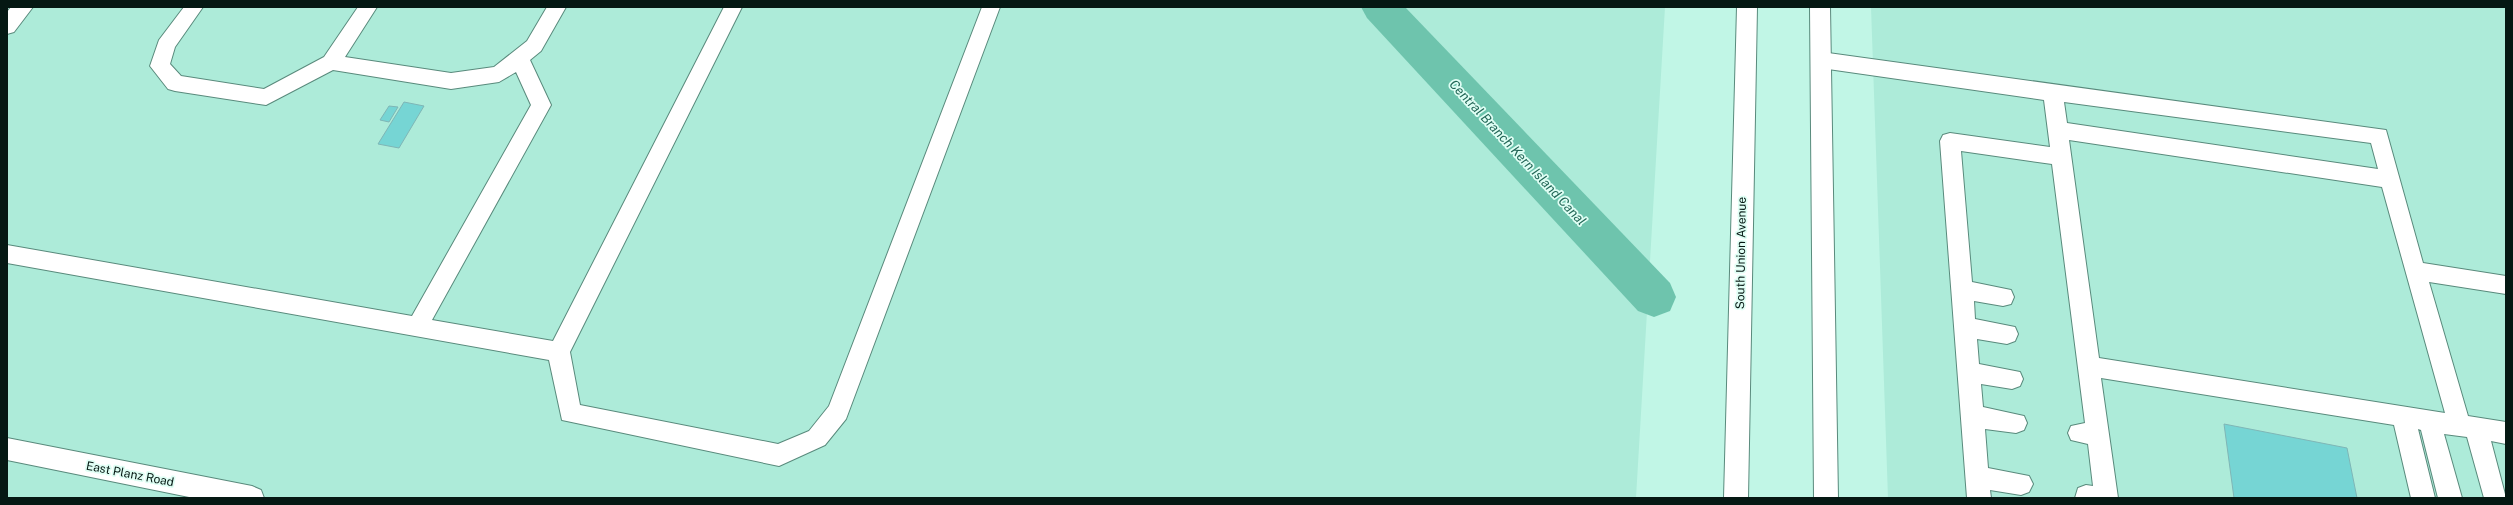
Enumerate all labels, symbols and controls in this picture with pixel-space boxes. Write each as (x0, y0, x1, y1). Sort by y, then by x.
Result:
water label: Central Branch Kern Island Canal (1446, 77, 1589, 228)
street label: South Union Avenue (1733, 196, 1749, 309)
street label: East Planz Road (85, 459, 175, 489)

